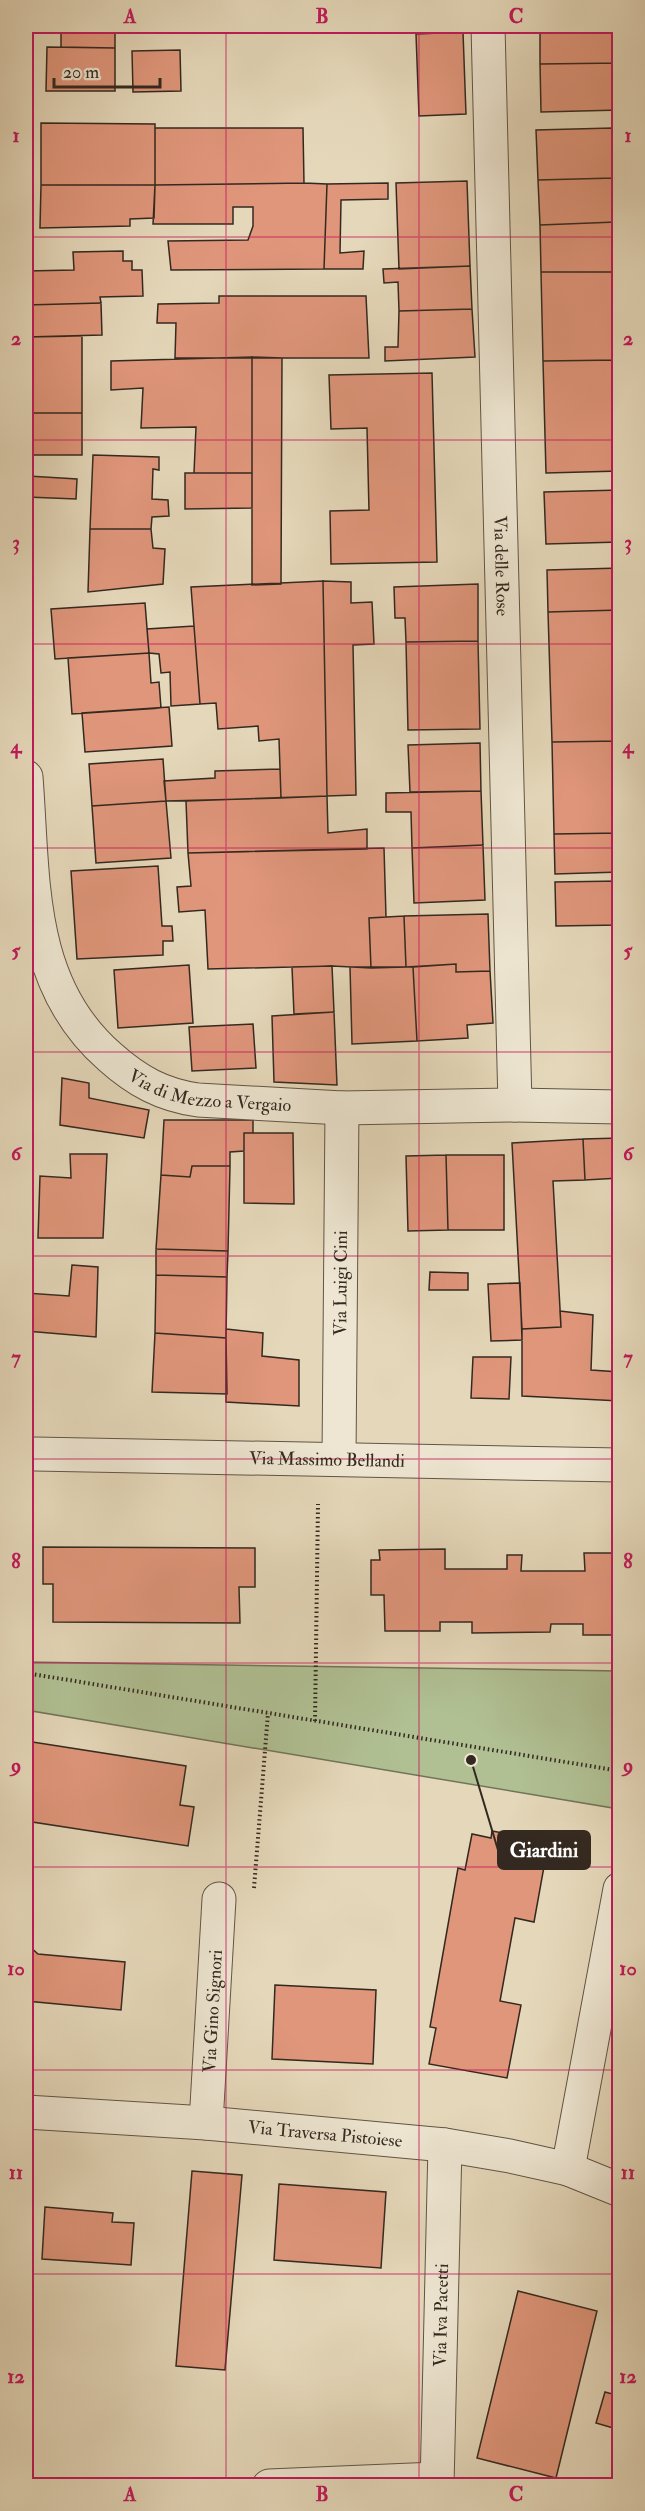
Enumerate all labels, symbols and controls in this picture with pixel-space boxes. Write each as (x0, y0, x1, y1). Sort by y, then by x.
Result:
text: A (123, 4, 137, 29)
text: B (315, 4, 329, 29)
text: C (509, 4, 523, 29)
scale bar (54, 51, 160, 89)
text: 20 m (63, 61, 99, 84)
text: 1 (12, 123, 20, 148)
text: 1 (624, 123, 632, 148)
text: 2 (11, 326, 21, 351)
text: 2 (623, 326, 633, 351)
street label: Via delle Rose (489, 515, 514, 617)
text: 3 (12, 530, 20, 555)
text: 3 (624, 530, 632, 555)
text: 4 (10, 734, 23, 759)
text: 4 (622, 734, 635, 759)
text: 5 (12, 938, 22, 963)
text: 5 (624, 938, 634, 963)
street label: Via di Mezzo a Vergaio (124, 1064, 292, 1117)
text: 6 (11, 1141, 23, 1166)
text: 6 (623, 1141, 635, 1166)
street label: Via Luigi Cini (329, 1230, 352, 1336)
text: 7 (11, 1345, 21, 1370)
text: 7 (623, 1345, 633, 1370)
street label: Via Massimo Bellandi (249, 1447, 405, 1472)
text: 8 (11, 1549, 21, 1574)
text: 8 (623, 1549, 633, 1574)
text: 9 (9, 1753, 21, 1778)
text: 9 (621, 1753, 633, 1778)
callout: Giardini (498, 1831, 590, 1869)
text: Giardini (510, 1838, 579, 1863)
street label: Via Gino Signori (197, 1949, 228, 2073)
text: 10 (7, 1956, 25, 1981)
text: 10 (619, 1956, 637, 1981)
street label: Via Traversa Pistoiese (247, 2115, 404, 2153)
text: 11 (9, 2160, 23, 2185)
text: 11 (621, 2160, 635, 2185)
street label: Via Iva Pacetti (428, 2263, 454, 2367)
text: 12 (7, 2364, 25, 2389)
text: 12 (619, 2364, 637, 2389)
text: A (123, 2482, 137, 2507)
text: B (315, 2482, 329, 2507)
text: C (509, 2482, 523, 2507)

